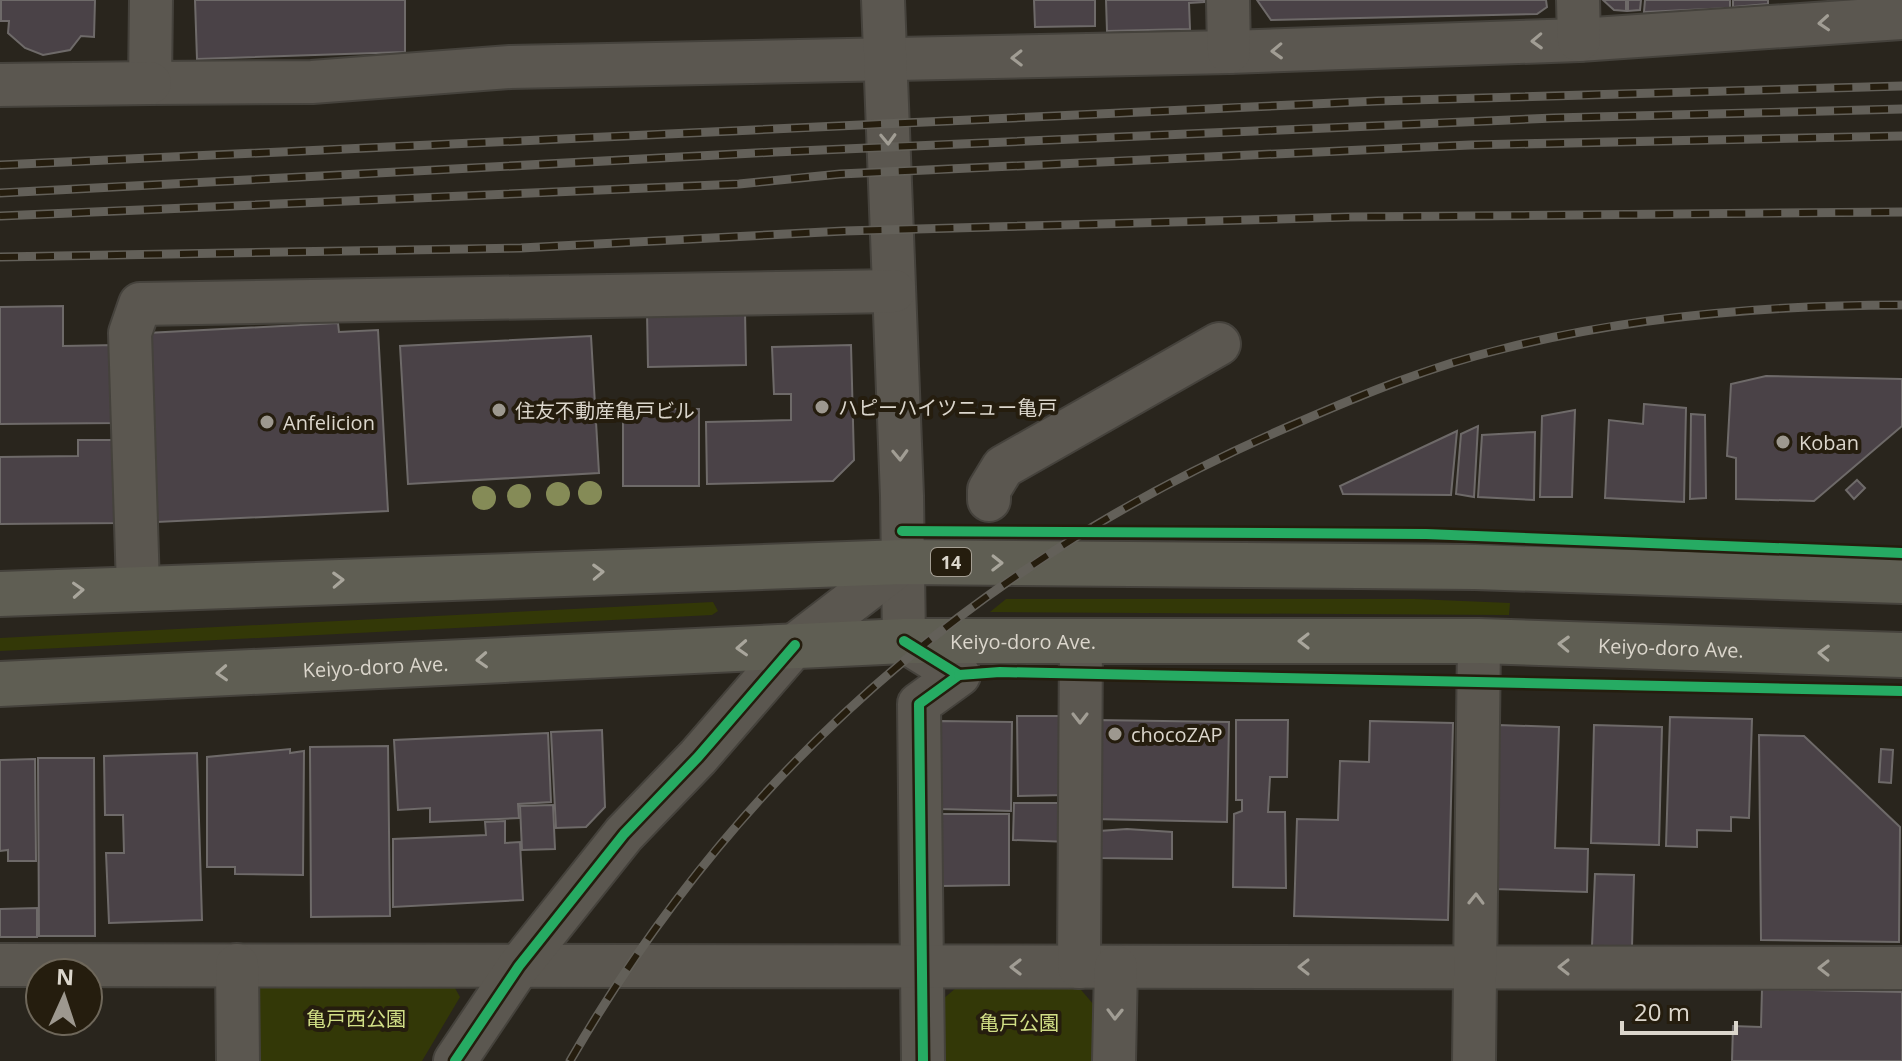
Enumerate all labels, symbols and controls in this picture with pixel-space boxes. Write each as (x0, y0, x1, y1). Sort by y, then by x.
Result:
one-way arrow (1817, 14, 1830, 31)
one-way arrow (1530, 33, 1543, 50)
one-way arrow (1270, 42, 1283, 59)
one-way arrow (1010, 49, 1023, 66)
one-way arrow (879, 133, 896, 146)
place label: ハピーハイツニュー亀戸 (838, 394, 1057, 421)
place label: 住友不動産亀戸ビル (515, 397, 695, 424)
marker: ハピーハイツニュー亀戸 (813, 398, 831, 416)
marker: 住友不動産亀戸ビル (490, 401, 508, 419)
place label: Anfelicion (283, 409, 375, 436)
marker: Anfelicion (258, 413, 276, 431)
place label: Koban (1799, 429, 1859, 456)
marker: Koban (1774, 433, 1792, 451)
one-way arrow (892, 449, 909, 462)
road number: 14 (931, 548, 971, 576)
one-way arrow (991, 554, 1004, 571)
one-way arrow (592, 563, 605, 580)
one-way arrow (332, 572, 345, 589)
one-way arrow (72, 582, 85, 599)
street label: Keiyo-doro Ave. (950, 628, 1096, 655)
street label: Keiyo-doro Ave. (1598, 631, 1744, 663)
one-way arrow (1297, 632, 1310, 650)
one-way arrow (1557, 635, 1570, 652)
one-way arrow (735, 639, 748, 656)
one-way arrow (1817, 644, 1830, 661)
street label: Keiyo-doro Ave. (302, 649, 449, 683)
one-way arrow (475, 652, 488, 669)
one-way arrow (215, 664, 228, 681)
one-way arrow (1071, 712, 1089, 725)
place label: chocoZAP (1131, 721, 1223, 748)
marker: chocoZAP (1106, 725, 1124, 743)
one-way arrow (1467, 892, 1484, 905)
north arrow (24, 957, 104, 1037)
one-way arrow (1009, 958, 1022, 976)
one-way arrow (1297, 958, 1310, 976)
one-way arrow (1557, 958, 1570, 976)
one-way arrow (1817, 959, 1830, 977)
text: N (55, 961, 75, 991)
scale bar (1622, 985, 1736, 1035)
text: 20 m (1634, 995, 1690, 1028)
park label: 亀戸西公園 (306, 1005, 406, 1032)
one-way arrow (1106, 1008, 1123, 1021)
park label: 亀戸公園 (979, 1009, 1059, 1036)

